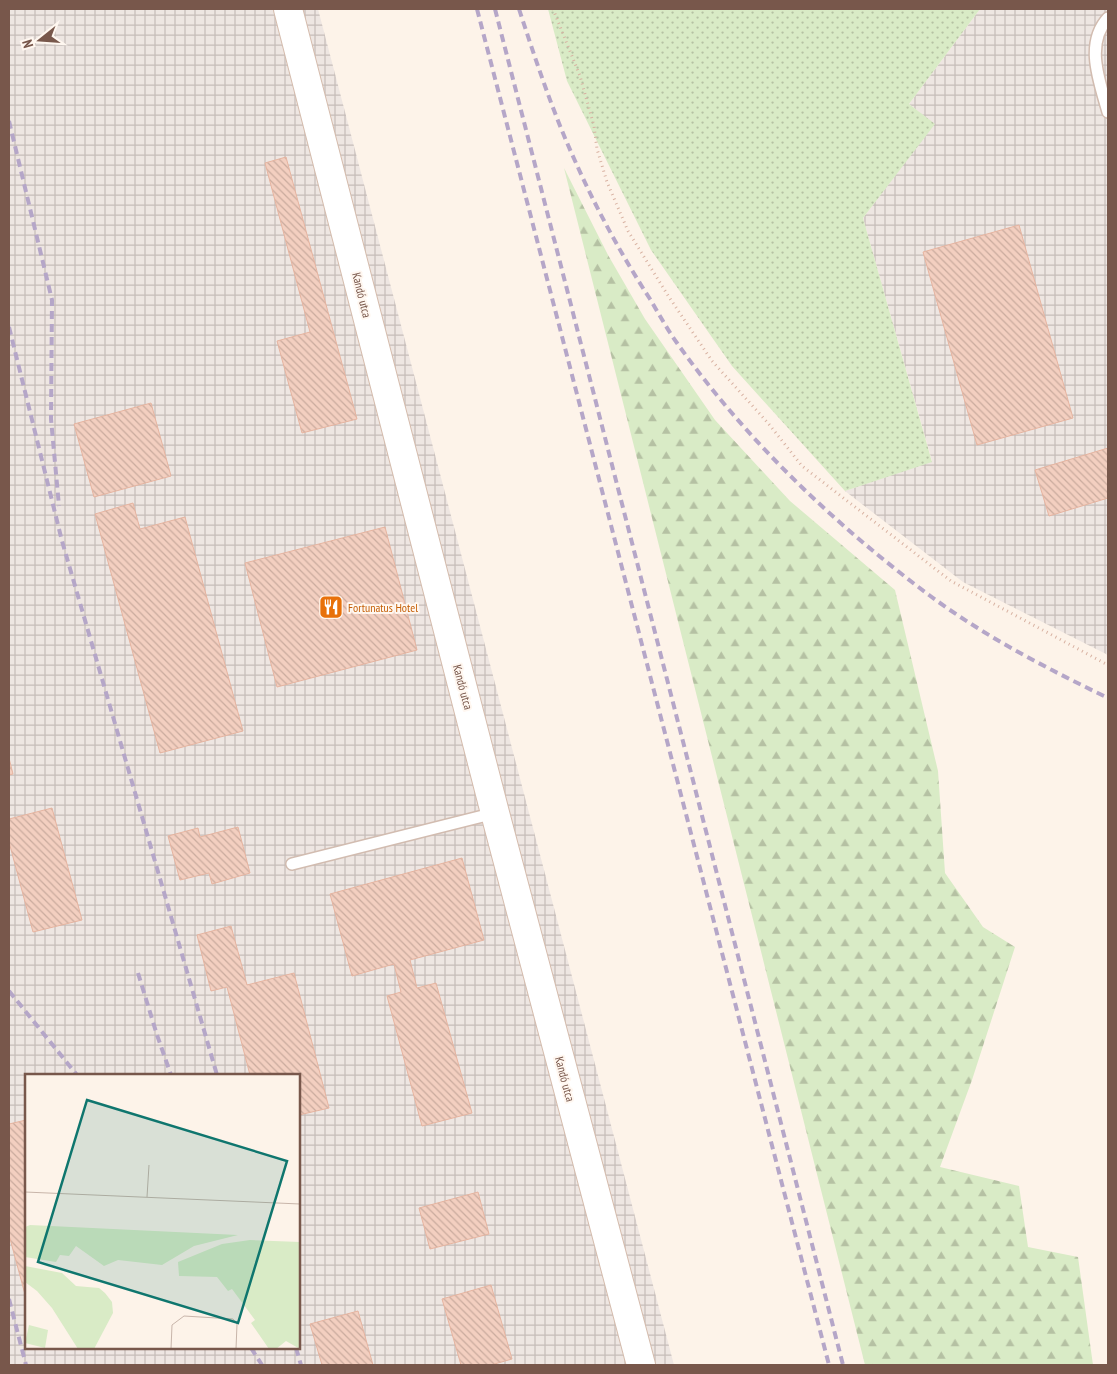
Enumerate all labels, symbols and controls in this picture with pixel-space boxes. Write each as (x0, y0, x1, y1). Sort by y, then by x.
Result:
north arrow (15, 15, 65, 65)
text: N (18, 38, 37, 50)
street label: Kandó utca (349, 271, 375, 319)
restaurant icon: Fortunatus Hotel (318, 594, 344, 620)
place label: Fortunatus Hotel (348, 600, 418, 615)
street label: Kandó utca (450, 663, 476, 711)
street label: Kandó utca (552, 1055, 578, 1103)
inset map (25, 1074, 300, 1349)

